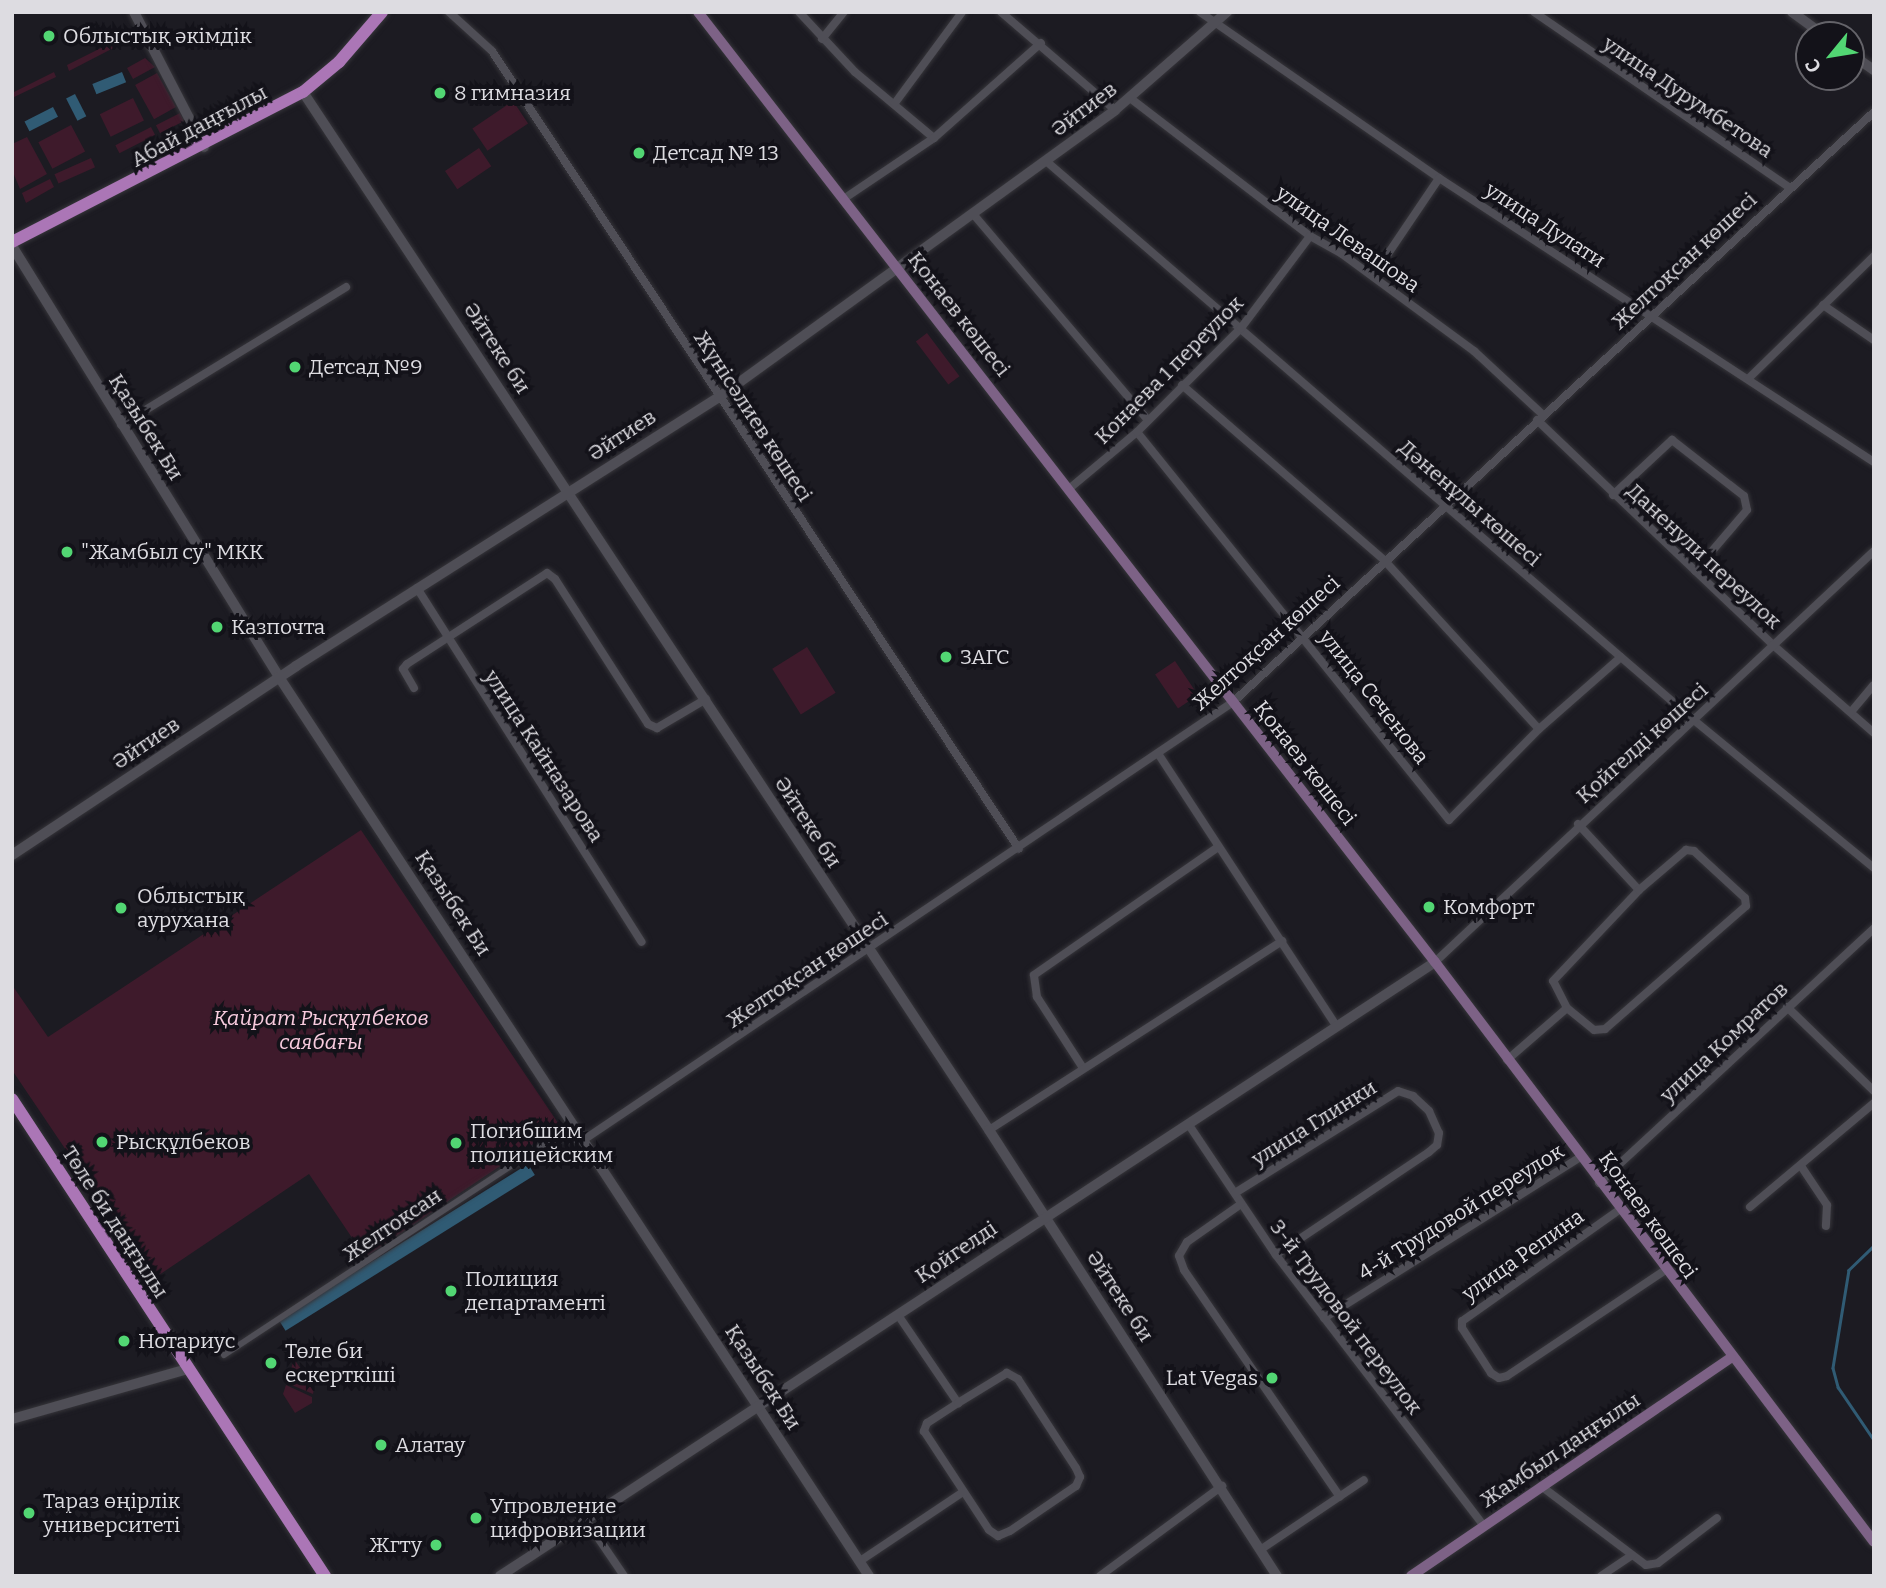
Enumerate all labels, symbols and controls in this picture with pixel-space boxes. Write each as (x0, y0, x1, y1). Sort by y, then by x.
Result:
north arrow (1795, 21, 1865, 91)
place label: Облыстық әкімдік (63, 23, 252, 49)
marker: Облыстық әкімдік (41, 28, 57, 44)
street label: улица Дурумбетова (1598, 31, 1778, 163)
text: С (1800, 55, 1826, 77)
street label: Әйтиев (1046, 76, 1122, 142)
street label: Абай даңғылы (127, 80, 271, 172)
place label: 8 гимназия (454, 80, 571, 106)
marker: 8 гимназия (432, 85, 448, 101)
place label: Детсад № 13 (653, 140, 779, 166)
marker: Детсад № 13 (631, 145, 647, 161)
street label: улица Дулати (1480, 177, 1610, 273)
street label: улица Левашова (1271, 180, 1425, 298)
street label: Желтоқсан көшесі (1606, 187, 1762, 335)
street label: Қонаев көшесі (903, 247, 1015, 381)
street label: Конаева 1 переулок (1090, 291, 1248, 449)
street label: Әйтеке би (458, 298, 536, 398)
street label: Жүнісәлиев көшесі (688, 326, 818, 506)
place label: Детсад №9 (309, 354, 423, 380)
marker: Детсад №9 (287, 359, 303, 375)
street label: Қазыбек Би (103, 369, 189, 485)
street label: Әйтиев (583, 404, 661, 466)
street label: Дәненұлы көшесі (1394, 434, 1546, 572)
street label: Даненули переулок (1622, 478, 1786, 634)
place label: "Жамбыл су" МКК (81, 539, 264, 565)
marker: "Жамбыл су" МКК (59, 544, 75, 560)
street label: Желтоқсан көшесі (1187, 570, 1345, 716)
place label: Казпочта (231, 614, 325, 640)
marker: Казпочта (209, 619, 225, 635)
street label: улица Сеченова (1314, 625, 1434, 769)
place label: ЗАГС (960, 644, 1010, 670)
marker: ЗАГС (938, 649, 954, 665)
street label: улица Кайназарова (479, 665, 609, 847)
street label: Қойгелді көшесі (1571, 677, 1713, 809)
street label: Қонаев көшесі (1249, 696, 1361, 830)
street label: Әйтиев (108, 711, 184, 775)
street label: Әйтеке би (769, 772, 847, 872)
street label: Қазыбек Би (410, 846, 496, 960)
place label: Облыстық аурухана (137, 883, 245, 933)
place label: Комфорт (1443, 894, 1535, 920)
marker: Облыстық аурухана (111, 898, 131, 918)
marker: Комфорт (1421, 899, 1437, 915)
street label: Желтоқсан көшесі (721, 907, 893, 1033)
street label: улица Комратов (1655, 976, 1793, 1108)
park label: Қайрат Рысқұлбеков саябағы (213, 1005, 429, 1055)
street label: улица Глинки (1247, 1075, 1381, 1171)
place label: Погибшим полицейским (470, 1118, 613, 1168)
place label: Рысқұлбеков (116, 1129, 251, 1155)
marker: Рысқұлбеков (94, 1134, 110, 1150)
marker: Погибшим полицейским (448, 1135, 464, 1151)
street label: 4-й Трудовой переулок (1354, 1138, 1568, 1286)
street label: Төле би даңғылы (57, 1141, 173, 1303)
street label: Қонаев көшесі (1593, 1147, 1703, 1283)
street label: Желтоксан (338, 1183, 446, 1267)
street label: улица Репина (1457, 1204, 1589, 1306)
street label: 3-й Трудовой переулок (1265, 1215, 1427, 1419)
street label: Қойгелді (910, 1216, 1002, 1288)
street label: Әйтеке би (1081, 1246, 1159, 1346)
place label: Полиция департаменті (465, 1266, 606, 1316)
marker: Полиция департаменті (443, 1283, 459, 1299)
street label: Қазыбек Би (720, 1320, 806, 1434)
place label: Нотариус (138, 1328, 235, 1354)
marker: Нотариус (116, 1333, 132, 1349)
place label: Төле би ескерткіші (285, 1338, 396, 1388)
marker: Төле би ескерткіші (263, 1355, 279, 1371)
place label: Lat Vegas (1166, 1365, 1258, 1391)
marker: Lat Vegas (1264, 1370, 1280, 1386)
street label: Жамбыл даңғылы (1475, 1387, 1645, 1513)
place label: Алатау (395, 1432, 465, 1458)
marker: Алатау (373, 1437, 389, 1453)
place label: Тараз өңірлік университеті (43, 1488, 180, 1538)
place label: Упровление цифровизации (490, 1493, 646, 1543)
marker: Тараз өңірлік университеті (21, 1505, 37, 1521)
marker: Упровление цифровизации (468, 1510, 484, 1526)
place label: Жгту (369, 1532, 422, 1558)
marker: Жгту (428, 1537, 444, 1553)

